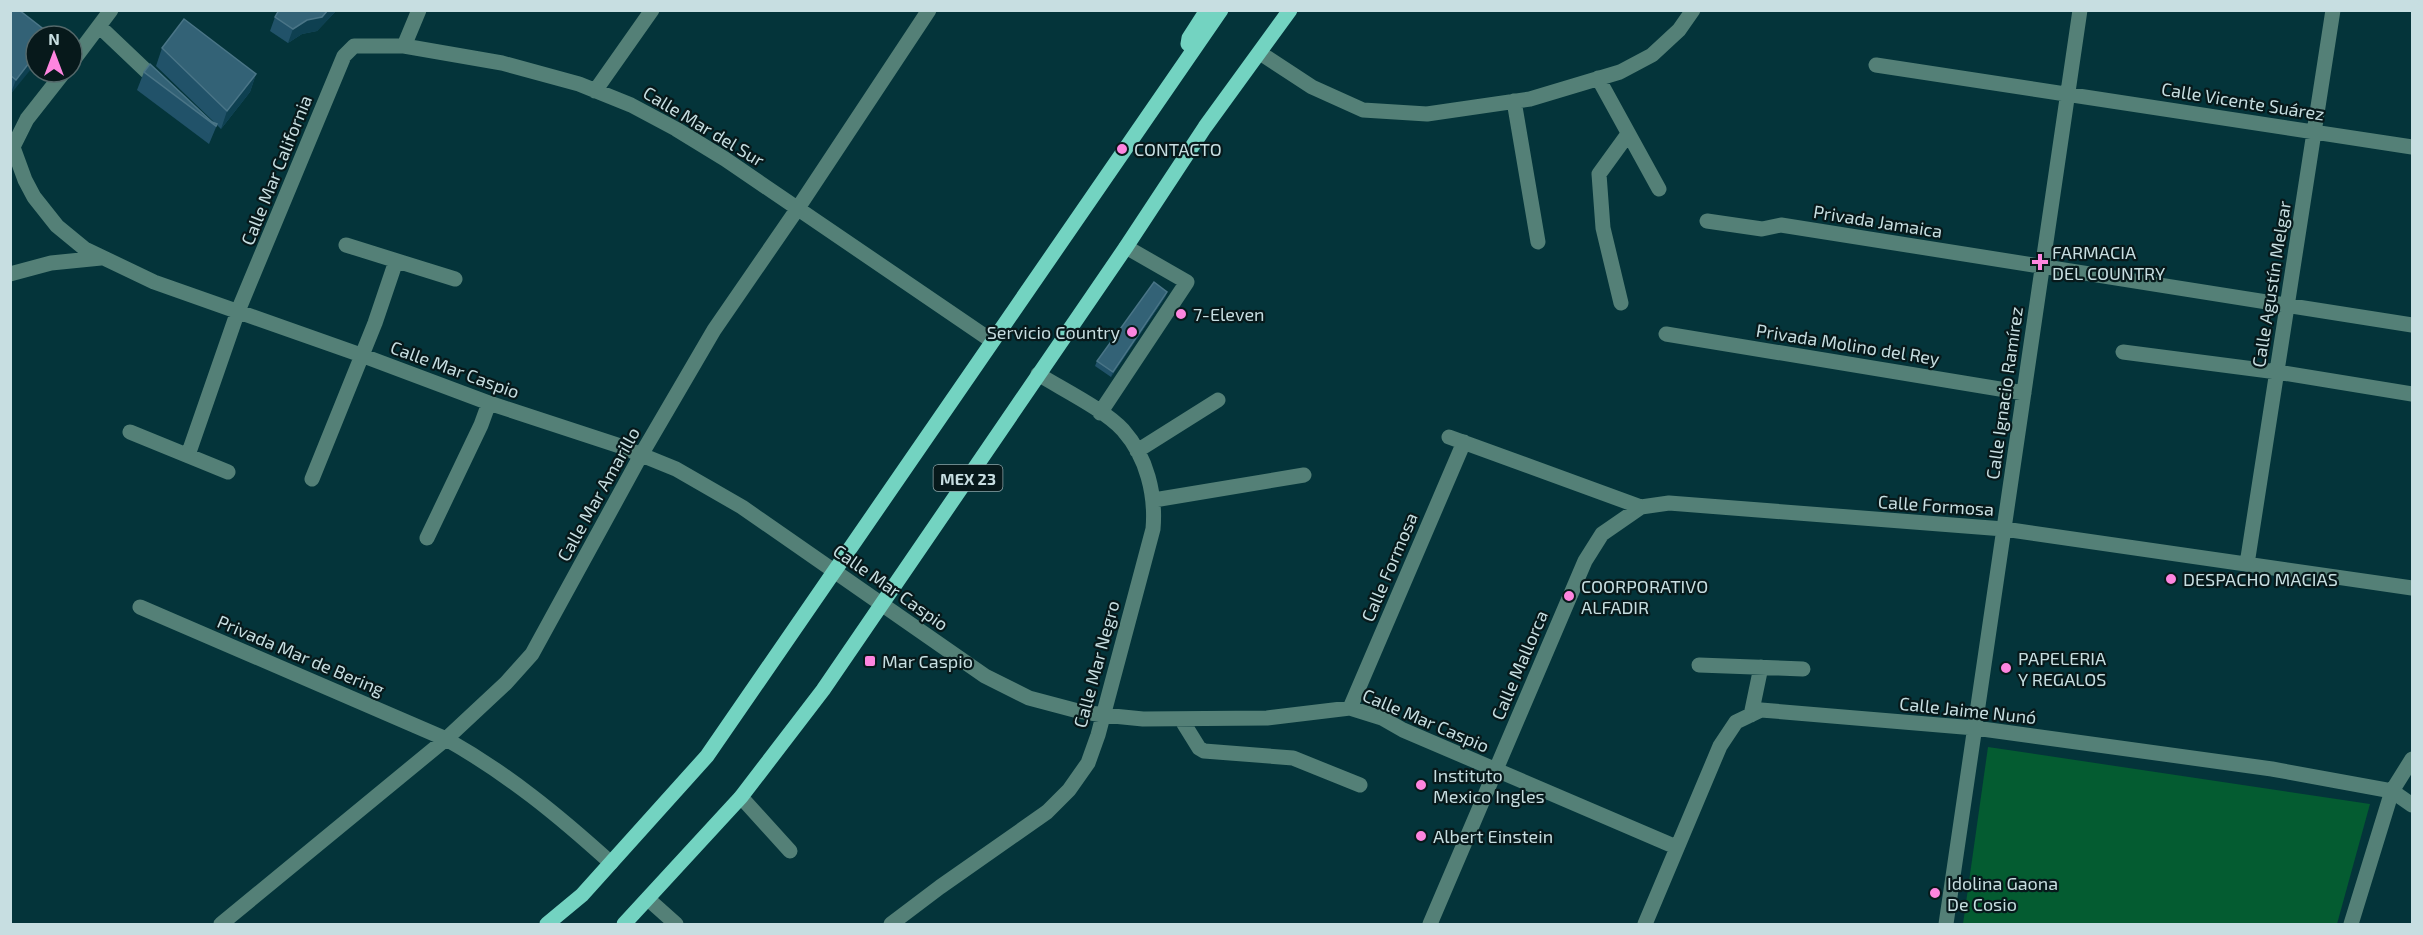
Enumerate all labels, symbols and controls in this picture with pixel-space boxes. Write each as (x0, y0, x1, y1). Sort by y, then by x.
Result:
north arrow (24, 24, 84, 84)
text: N (48, 29, 60, 48)
street label: Calle Vicente Suárez (2160, 77, 2326, 125)
street label: Calle Mar del Sur (639, 81, 769, 171)
street label: Calle Mar California (236, 92, 316, 248)
place label: CONTACTO (1134, 138, 1222, 160)
marker: CONTACTO (1115, 142, 1129, 156)
street label: Calle Agustín Melgar (2247, 199, 2295, 369)
street label: Privada Jamaica (1812, 200, 1944, 242)
place label: FARMACIA DEL COUNTRY (2052, 241, 2166, 284)
marker: FARMACIA DEL COUNTRY (2033, 255, 2047, 269)
place label: 7-Eleven (1193, 303, 1265, 325)
street label: Calle Ignacio Ramírez (1981, 305, 2027, 481)
marker: 7-Eleven (1174, 307, 1188, 321)
street label: Privada Molino del Rey (1755, 319, 1942, 369)
place label: Servicio Country (987, 321, 1120, 343)
marker: Servicio Country (1125, 325, 1139, 339)
street label: Calle Mar Caspio (388, 335, 522, 403)
street label: Calle Mar Amarillo (552, 423, 644, 565)
road number: MEX 23 (934, 465, 1002, 491)
street label: Calle Formosa (1877, 490, 1995, 520)
street label: Calle Formosa (1356, 509, 1422, 625)
street label: Calle Mar Caspio (829, 539, 953, 635)
place label: DESPACHO MACIAS (2183, 568, 2338, 590)
marker: DESPACHO MACIAS (2164, 572, 2178, 586)
place label: COORPORATIVO ALFADIR (1581, 575, 1708, 618)
marker: COORPORATIVO ALFADIR (1562, 589, 1576, 603)
street label: Calle Mar Negro (1068, 598, 1124, 730)
street label: Calle Mallorca (1486, 607, 1552, 723)
street label: Privada Mar de Bering (214, 610, 388, 700)
place label: PAPELERIA Y REGALOS (2018, 647, 2107, 690)
place label: Mar Caspio (882, 650, 973, 672)
marker: Mar Caspio (863, 654, 877, 668)
marker: PAPELERIA Y REGALOS (1999, 661, 2013, 675)
street label: Calle Mar Caspio (1359, 683, 1493, 757)
street label: Calle Jaime Nunó (1898, 692, 2038, 728)
place label: Instituto Mexico Ingles (1433, 764, 1545, 807)
marker: Instituto Mexico Ingles (1414, 778, 1428, 792)
place label: Albert Einstein (1433, 825, 1553, 847)
marker: Albert Einstein (1414, 829, 1428, 843)
place label: Idolina Gaona De Cosio (1947, 872, 2058, 915)
marker: Idolina Gaona De Cosio (1928, 886, 1942, 900)

